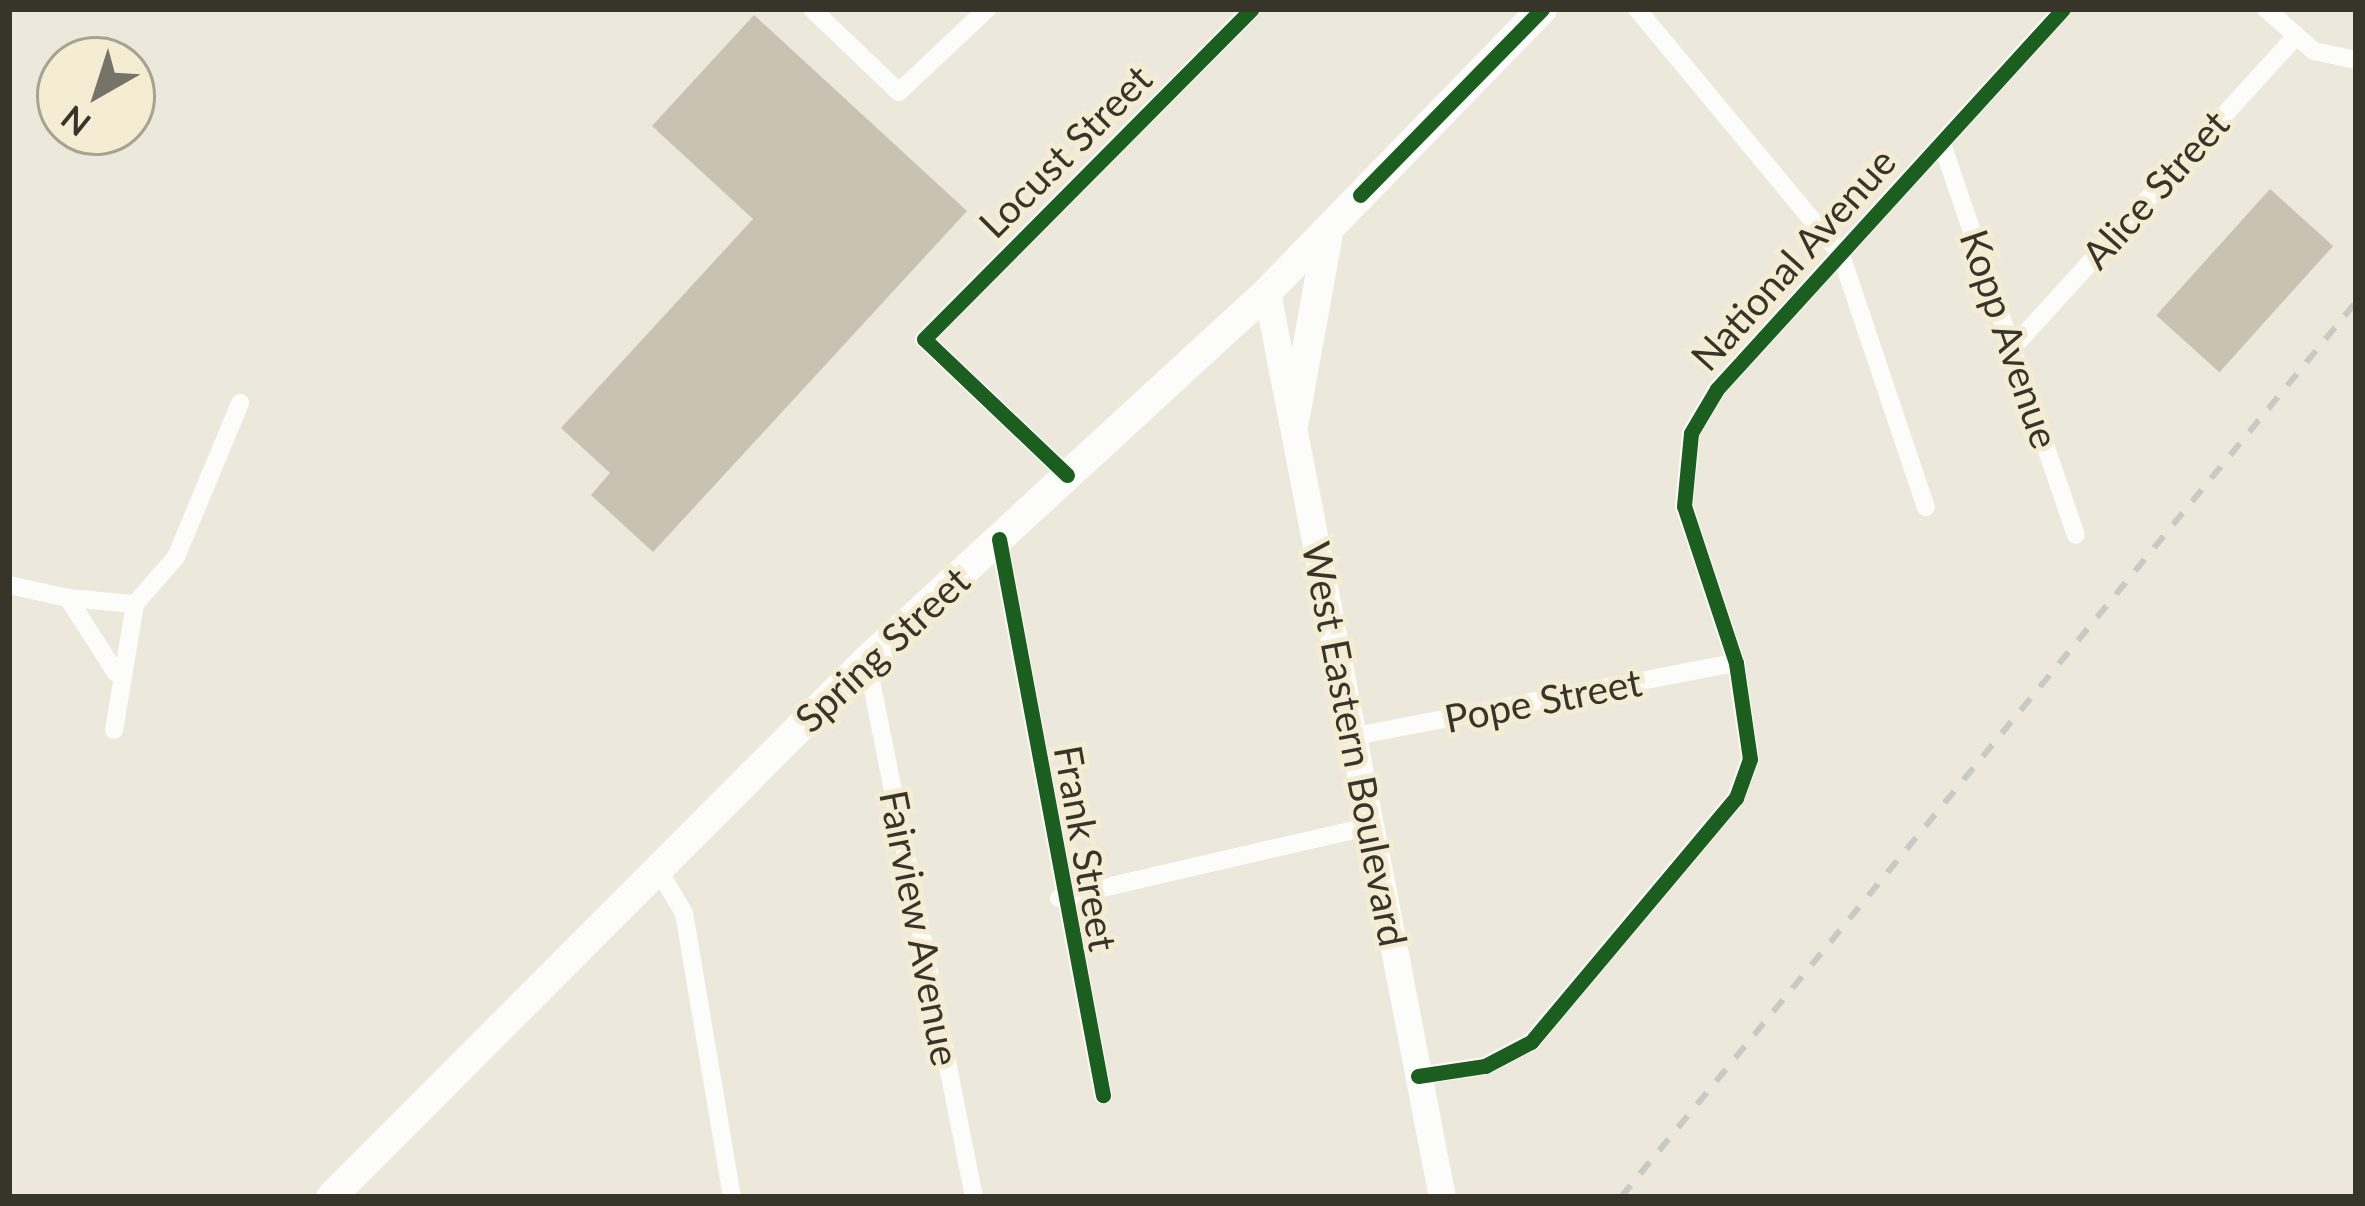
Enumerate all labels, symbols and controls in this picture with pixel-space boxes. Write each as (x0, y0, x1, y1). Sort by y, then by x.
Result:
north arrow (36, 36, 156, 156)
street label: Locust Street (969, 55, 1161, 247)
text: N (53, 98, 98, 145)
street label: Alice Street (2072, 100, 2238, 278)
street label: National Avenue (1681, 138, 1905, 380)
street label: Kopp Avenue (1951, 223, 2069, 455)
street label: West Eastern Boulevard (1293, 538, 1417, 950)
street label: Spring Street (785, 557, 979, 741)
street label: Pope Street (1441, 658, 1645, 742)
street label: Frank Street (1045, 742, 1127, 954)
street label: Fairview Avenue (870, 785, 970, 1071)

